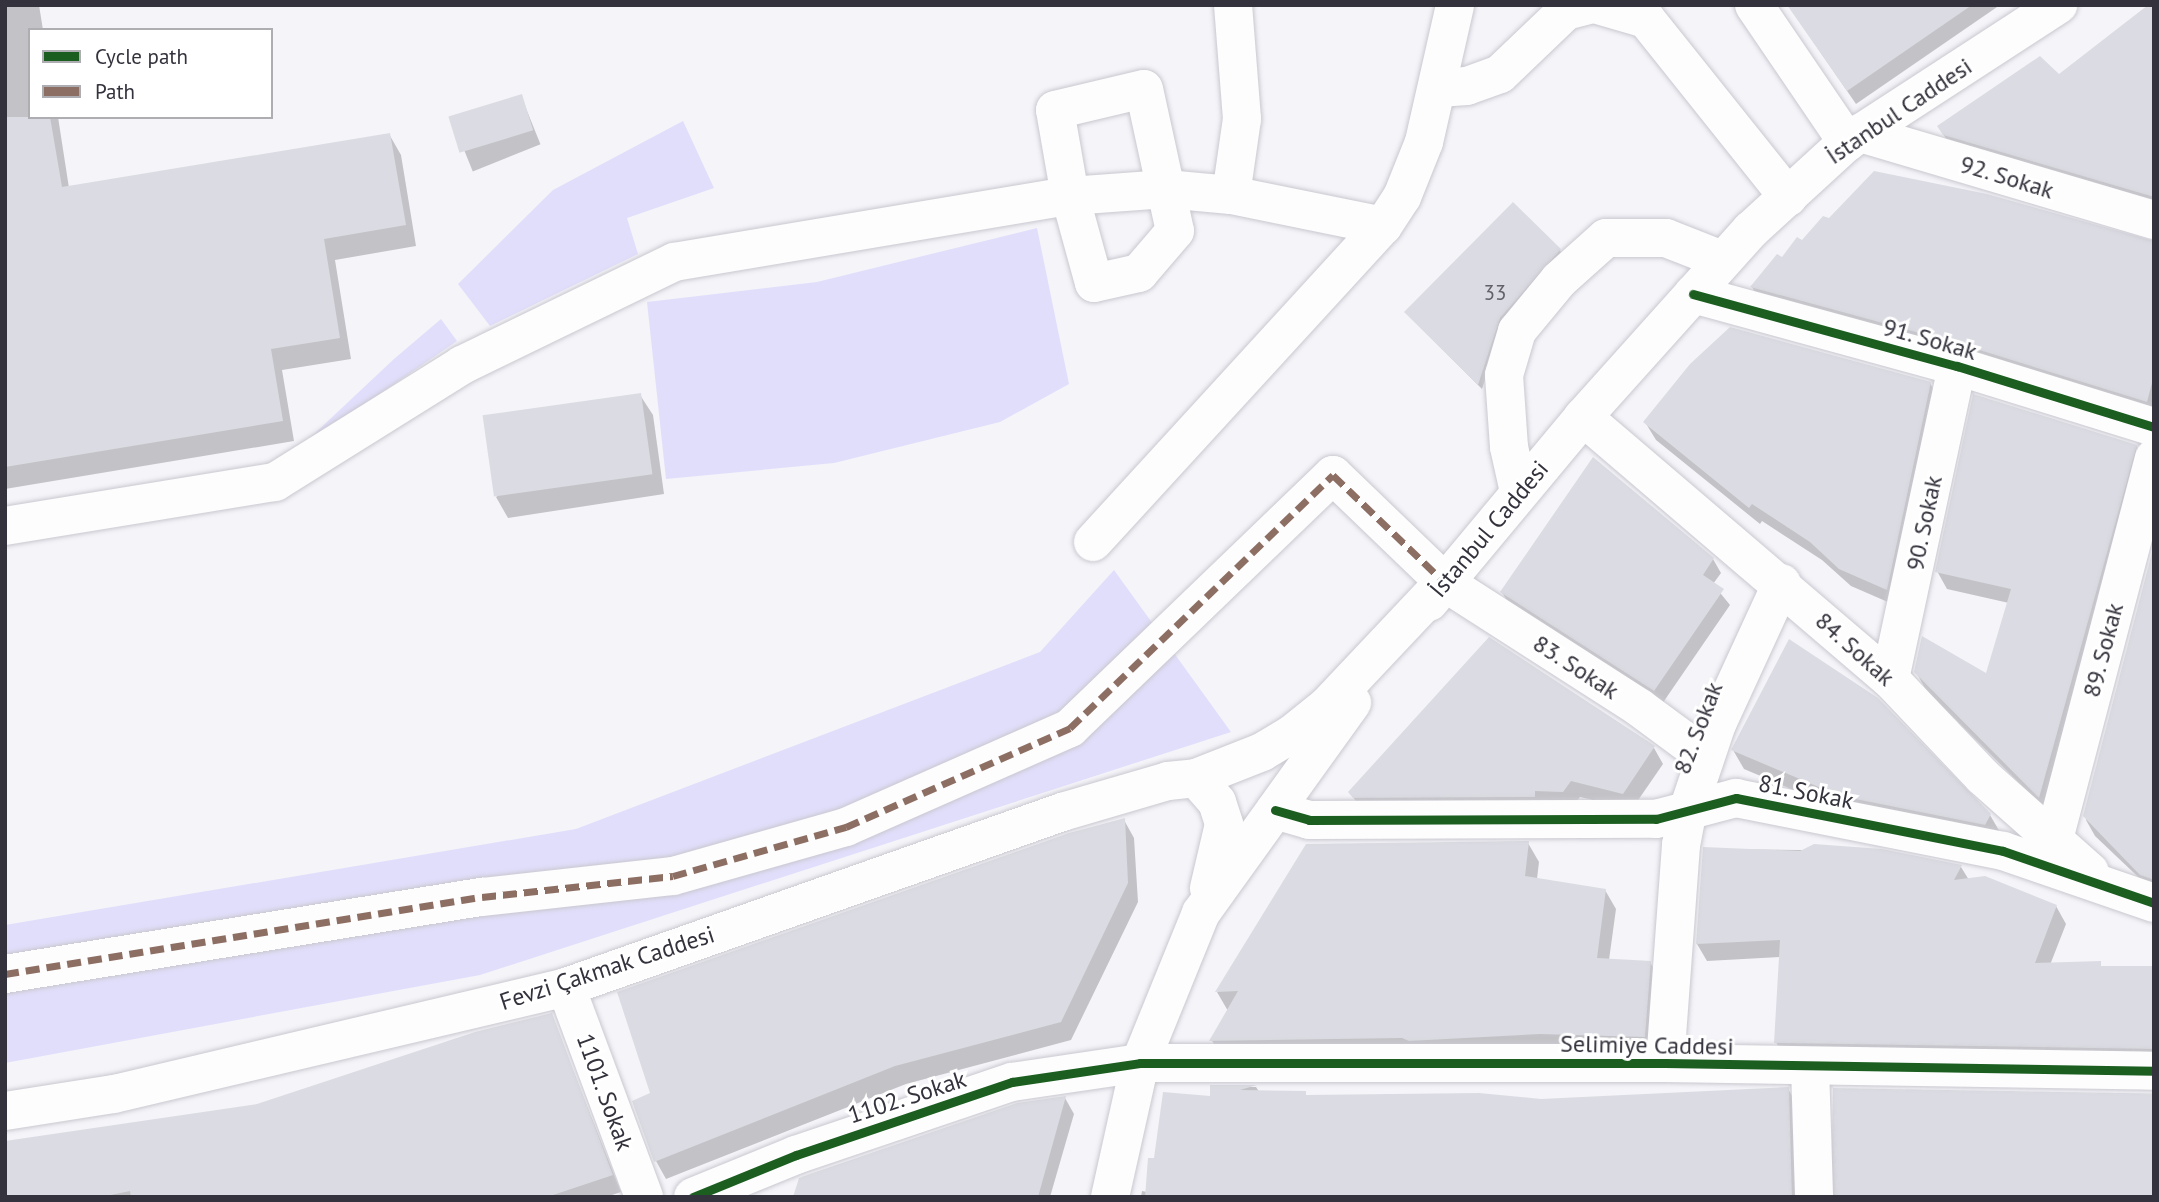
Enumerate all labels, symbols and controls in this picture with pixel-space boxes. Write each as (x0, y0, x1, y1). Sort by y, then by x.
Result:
legend (28, 28, 273, 119)
text: Cycle path (95, 43, 188, 70)
street label: İstanbul Caddesi (1821, 52, 1977, 170)
text: Path (95, 78, 135, 105)
street label: 92. Sokak (1956, 149, 2058, 205)
house number: 33 (1484, 280, 1506, 306)
street label: 91. Sokak (1879, 312, 1981, 366)
street label: İstanbul Caddesi (1424, 455, 1554, 603)
street label: 90. Sokak (1900, 472, 1948, 574)
street label: 89. Sokak (2076, 599, 2130, 701)
street label: 84. Sokak (1809, 605, 1901, 693)
street label: 83. Sokak (1527, 628, 1625, 706)
street label: 82. Sokak (1667, 677, 1729, 779)
street label: 81. Sokak (1755, 768, 1857, 816)
street label: Fevzi Çakmak Caddesi (496, 920, 718, 1016)
street label: 1101. Sokak (570, 1029, 640, 1155)
street label: Selimiye Caddesi (1560, 1029, 1734, 1061)
street label: 1102. Sokak (843, 1064, 971, 1130)

